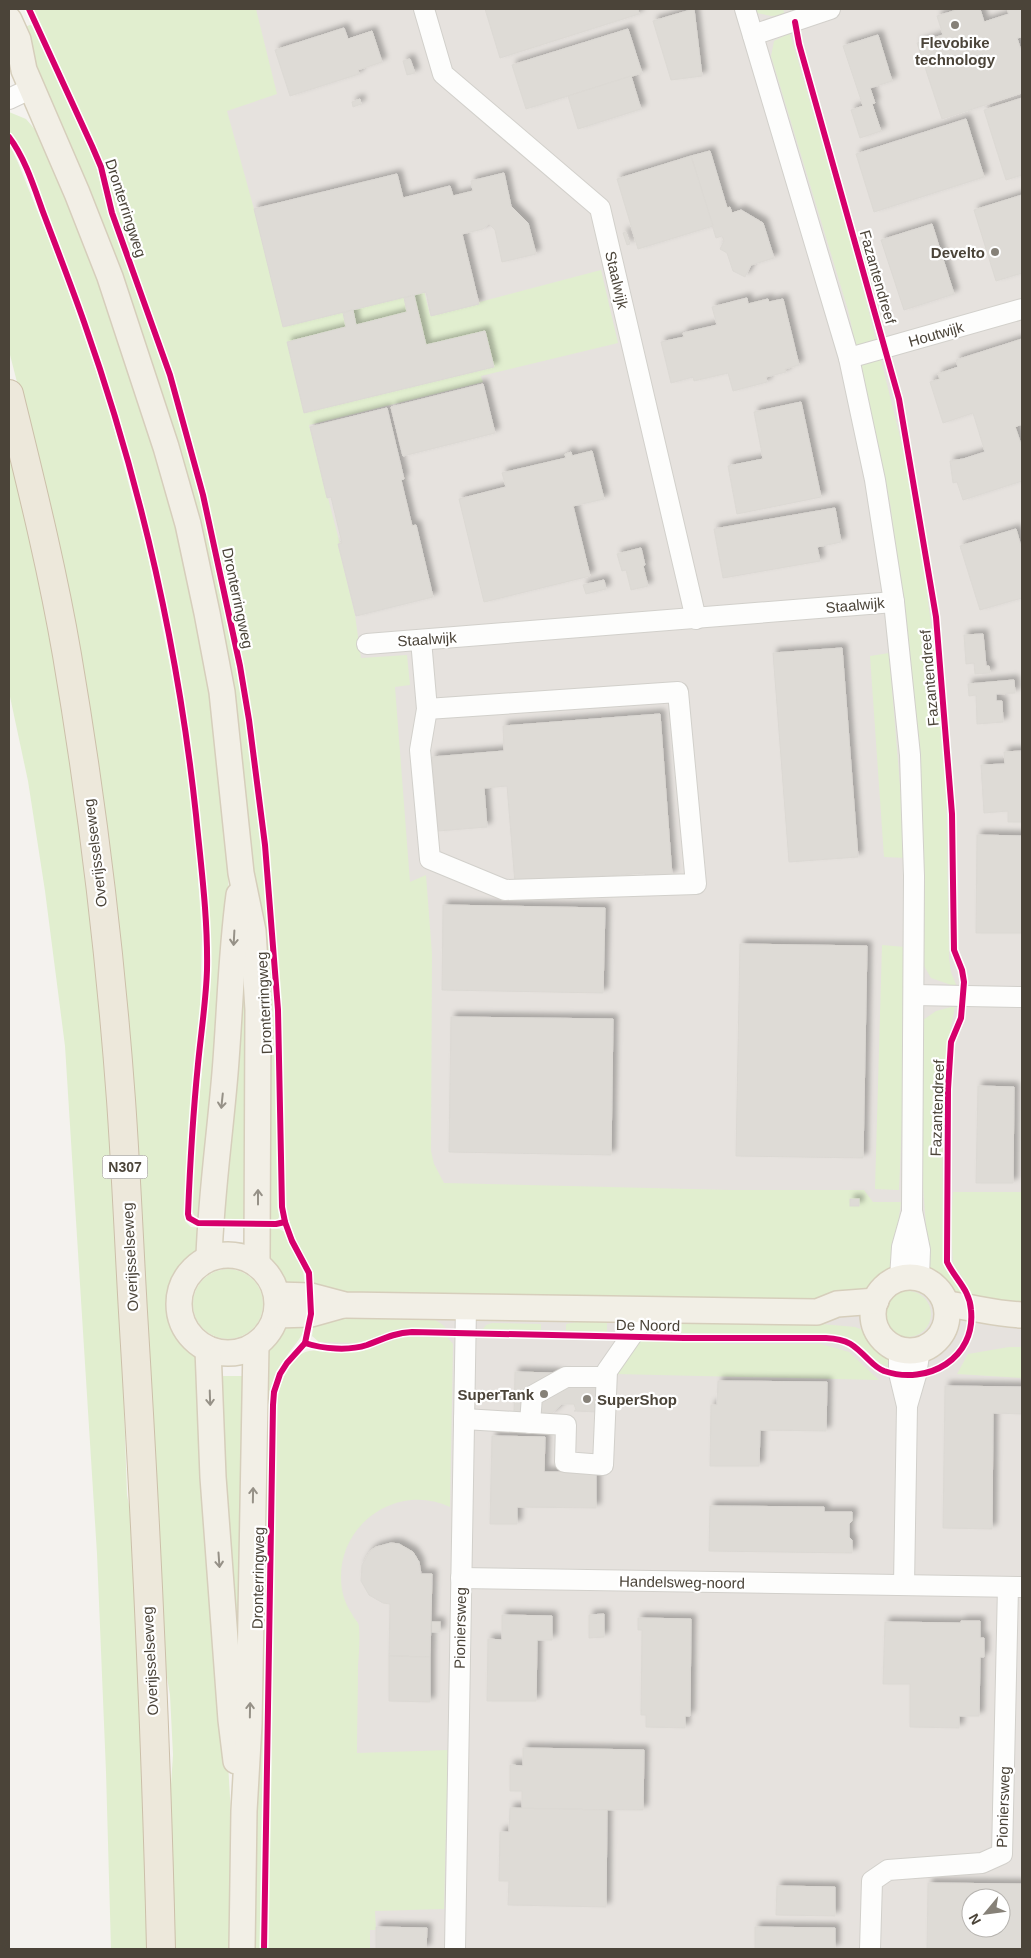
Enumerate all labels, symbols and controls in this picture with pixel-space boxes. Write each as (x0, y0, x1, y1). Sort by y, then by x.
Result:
marker: Flevobike technology (949, 19, 961, 31)
place label: Flevobike technology (915, 34, 996, 68)
street label: Dronterringweg (102, 157, 150, 259)
street label: Fazantendreef (856, 228, 900, 327)
place label: Develto (931, 244, 985, 261)
marker: Develto (989, 246, 1001, 258)
street label: Staalwijk (602, 249, 632, 311)
street label: Houtwijk (906, 318, 966, 350)
street label: Dronterringweg (219, 546, 257, 650)
street label: Staalwijk (825, 594, 886, 616)
street label: Staalwijk (397, 628, 458, 650)
street label: Fazantendreef (916, 628, 942, 727)
street label: Overijsselseweg (80, 798, 110, 908)
one-way arrow (229, 930, 239, 946)
street label: Dronterringweg (253, 951, 275, 1055)
street label: Fazantendreef (927, 1059, 947, 1157)
one-way arrow (218, 1092, 227, 1108)
road number: N307 (102, 1156, 148, 1178)
one-way arrow (253, 1189, 263, 1206)
street label: Overijsselseweg (119, 1202, 141, 1312)
street label: De Noord (616, 1316, 680, 1334)
place label: SuperTank (458, 1386, 535, 1403)
marker: SuperTank (538, 1388, 550, 1400)
one-way arrow (205, 1390, 215, 1406)
place label: SuperShop (597, 1391, 677, 1408)
marker: SuperShop (581, 1393, 593, 1405)
one-way arrow (249, 1487, 258, 1503)
street label: Dronterringweg (249, 1527, 267, 1629)
one-way arrow (214, 1552, 224, 1568)
street label: Handelsweg-noord (619, 1572, 745, 1592)
street label: Pioniersweg (451, 1587, 469, 1669)
street label: Overijsselseweg (139, 1606, 161, 1716)
one-way arrow (245, 1702, 254, 1718)
street label: Pioniersweg (993, 1766, 1013, 1848)
north arrow (961, 1888, 1011, 1938)
text: N (965, 1911, 984, 1928)

